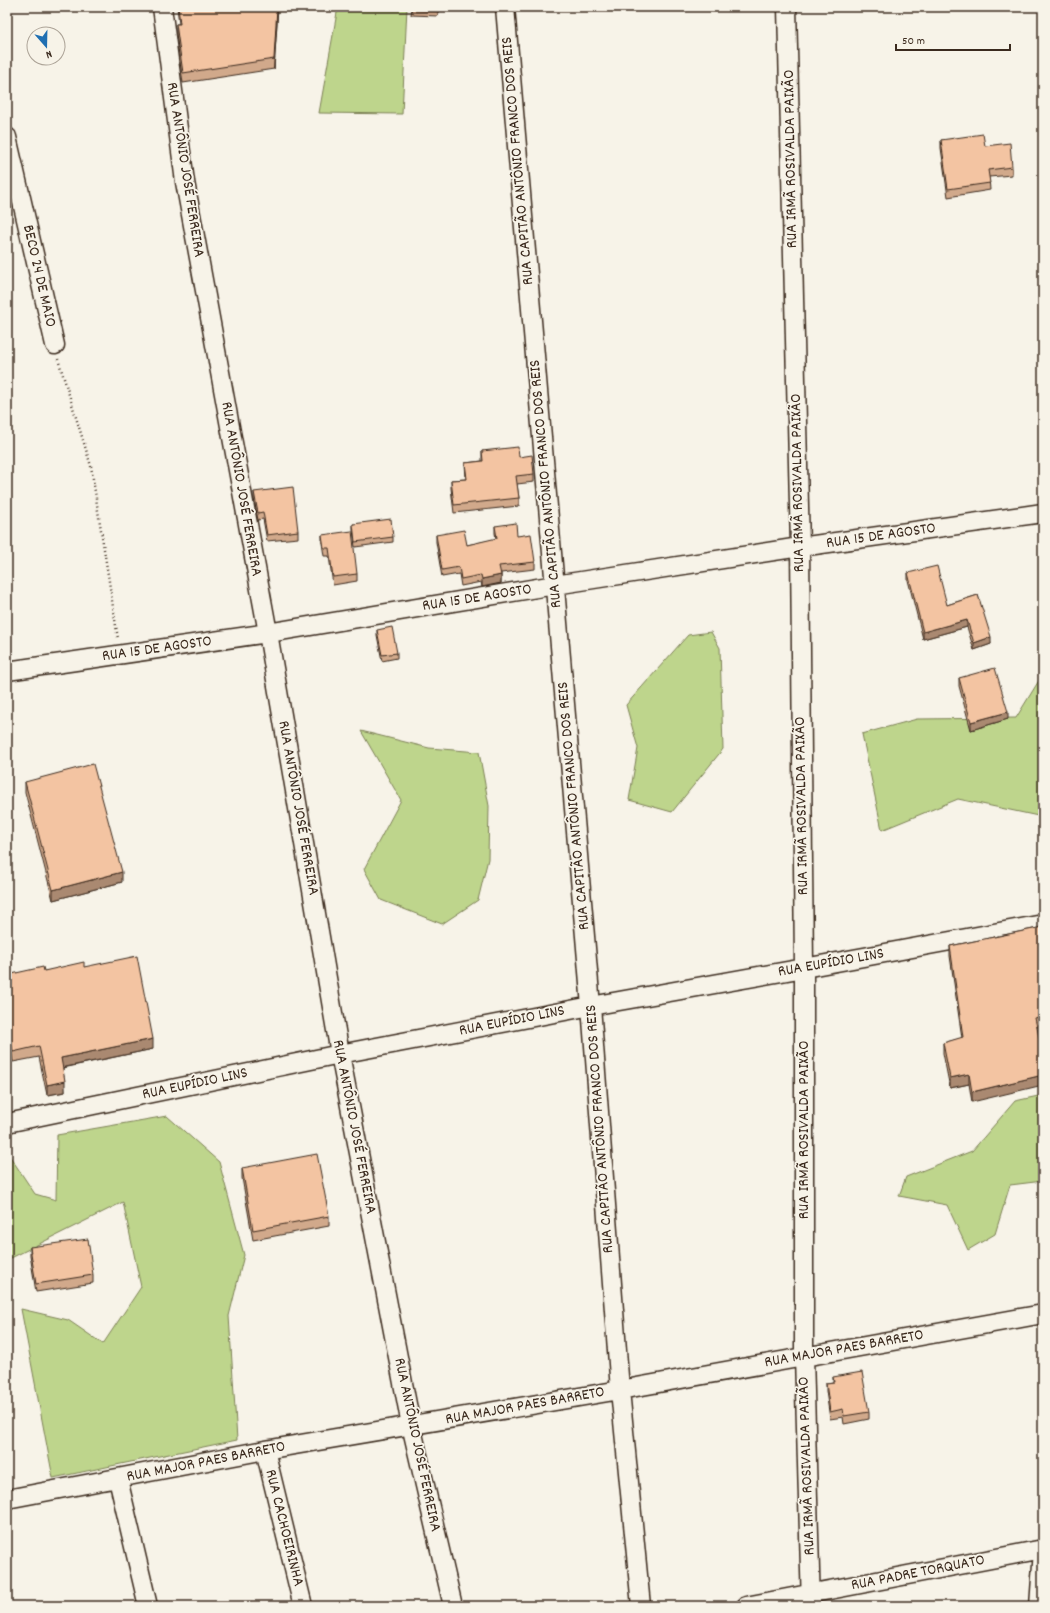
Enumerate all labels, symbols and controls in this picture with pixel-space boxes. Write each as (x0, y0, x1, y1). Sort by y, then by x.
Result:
north arrow (26, 26, 66, 66)
scale bar (896, 26, 1010, 52)
text: 50 m (902, 33, 925, 50)
street label: RUA CAPITÃO ANTÔNIO FRANCO DOS REIS (496, 36, 540, 286)
text: N (43, 45, 54, 62)
street label: RUA IRMÃ ROSIVALDA PAIXÃO (778, 69, 804, 249)
street label: RUA ANTÔNIO JOSÉ FERREIRA (160, 81, 210, 260)
street label: BECO 24 DE MAIO (16, 223, 62, 329)
street label: RUA CAPITÃO ANTÔNIO FRANCO DOS REIS (524, 359, 568, 609)
street label: RUA IRMÃ ROSIVALDA PAIXÃO (785, 393, 811, 573)
street label: RUA ANTÔNIO JOSÉ FERREIRA (214, 400, 268, 578)
street label: RUA 15 DE AGOSTO (825, 517, 937, 555)
street label: RUA 15 DE AGOSTO (421, 578, 533, 618)
street label: RUA 15 DE AGOSTO (101, 630, 213, 668)
street label: RUA CAPITÃO ANTÔNIO FRANCO DOS REIS (552, 681, 596, 931)
street label: RUA IRMÃ ROSIVALDA PAIXÃO (789, 716, 815, 896)
street label: RUA ANTÔNIO JOSÉ FERREIRA (271, 719, 325, 897)
street label: RUA EUPÍDIO LINS (776, 942, 886, 984)
street label: RUA EUPÍDIO LINS (457, 999, 567, 1043)
street label: RUA CAPITÃO ANTÔNIO FRANCO DOS REIS (580, 1004, 620, 1254)
street label: RUA ANTÔNIO JOSÉ FERREIRA (326, 1038, 382, 1216)
street label: RUA IRMÃ ROSIVALDA PAIXÃO (793, 1041, 816, 1219)
street label: RUA EUPÍDIO LINS (140, 1062, 250, 1106)
street label: RUA MAJOR PAES BARRETO (763, 1324, 925, 1374)
street label: RUA ANTÔNIO JOSÉ FERREIRA (387, 1356, 447, 1534)
street label: RUA IRMÃ ROSIVALDA PAIXÃO (792, 1376, 822, 1556)
street label: RUA MAJOR PAES BARRETO (444, 1381, 606, 1431)
street label: RUA MAJOR PAES BARRETO (125, 1435, 287, 1489)
street label: RUA CACHOEIRINHA (258, 1467, 310, 1589)
street label: RUA PADRE TORQUATO (849, 1549, 987, 1597)

